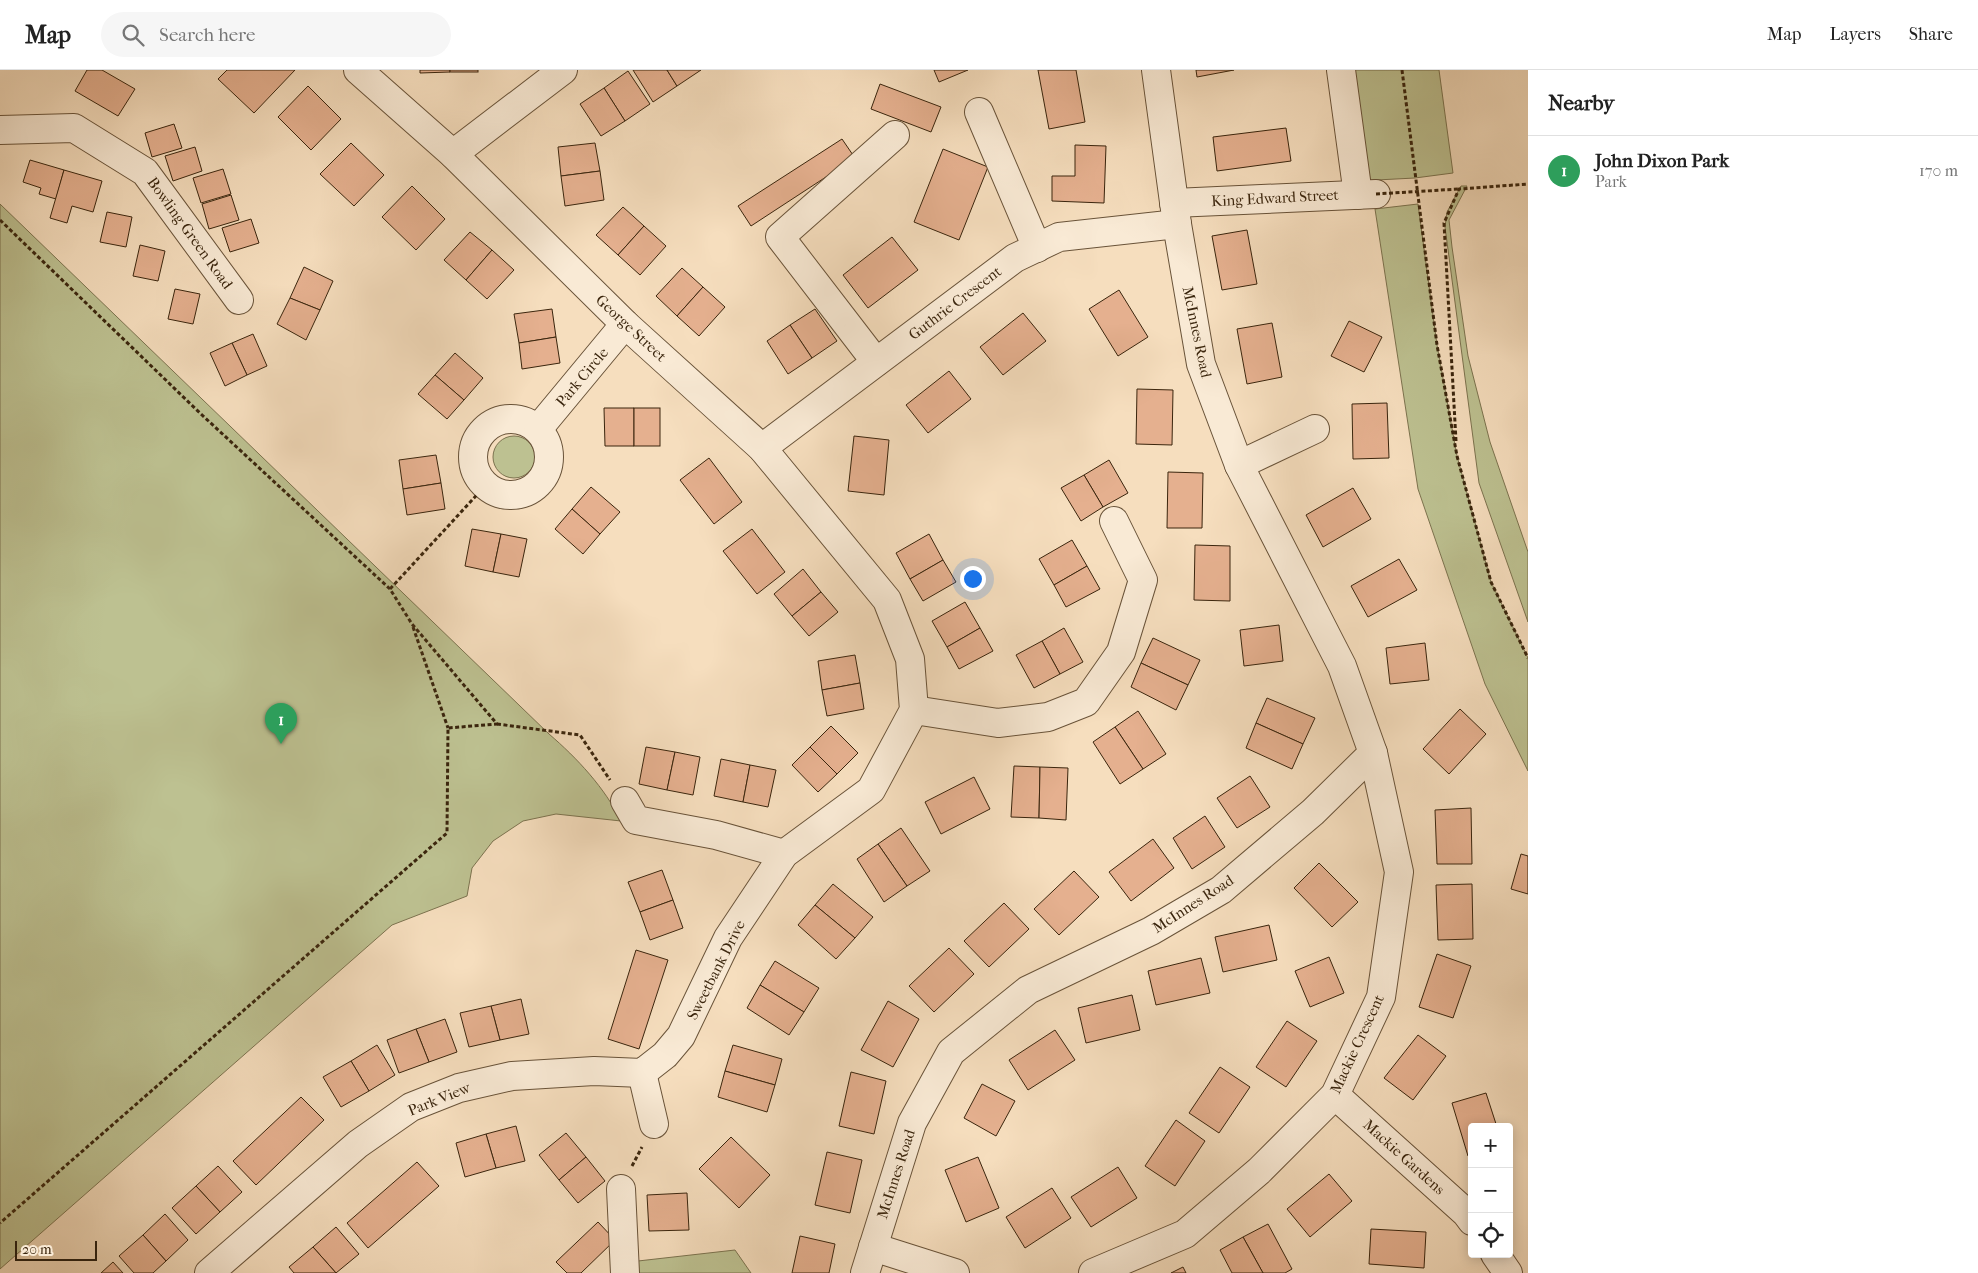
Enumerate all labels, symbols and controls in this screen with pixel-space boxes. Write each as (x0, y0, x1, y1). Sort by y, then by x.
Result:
search box (101, 12, 451, 57)
text: Map (25, 21, 71, 49)
icon: search (119, 21, 147, 49)
text: Search here (159, 24, 255, 46)
text: Map (1767, 24, 1801, 45)
text: Layers (1829, 24, 1881, 45)
text: Share (1909, 24, 1953, 45)
text: Nearby (1548, 91, 1614, 115)
text: John Dixon Park (1595, 150, 1729, 172)
text: 1 (1561, 161, 1567, 180)
text: 170 m (1919, 161, 1958, 180)
text: Park (1595, 172, 1627, 191)
street label: Bowling Green Road (143, 174, 237, 293)
street label: King Edward Street (1211, 186, 1340, 210)
street label: Guthrie Crescent (905, 262, 1005, 344)
street label: McInnes Road (1179, 285, 1216, 380)
street label: George Street (592, 291, 671, 366)
street label: Park Circle (552, 343, 612, 410)
your location (960, 566, 986, 592)
pin: 1 (265, 703, 297, 744)
street label: McInnes Road (1149, 871, 1238, 937)
street label: Sweetbank Drive (683, 917, 749, 1023)
street label: Mackie Crescent (1326, 991, 1388, 1096)
street label: Park View (405, 1078, 474, 1120)
street label: Mackie Gardens (1360, 1116, 1449, 1199)
map controls (1468, 1123, 1513, 1258)
button: + (1468, 1123, 1513, 1168)
street label: McInnes Road (873, 1126, 919, 1221)
button: − (1468, 1168, 1513, 1213)
button: locate (1468, 1213, 1513, 1258)
scale bar (15, 1238, 98, 1261)
text: 20 m (22, 1241, 52, 1258)

